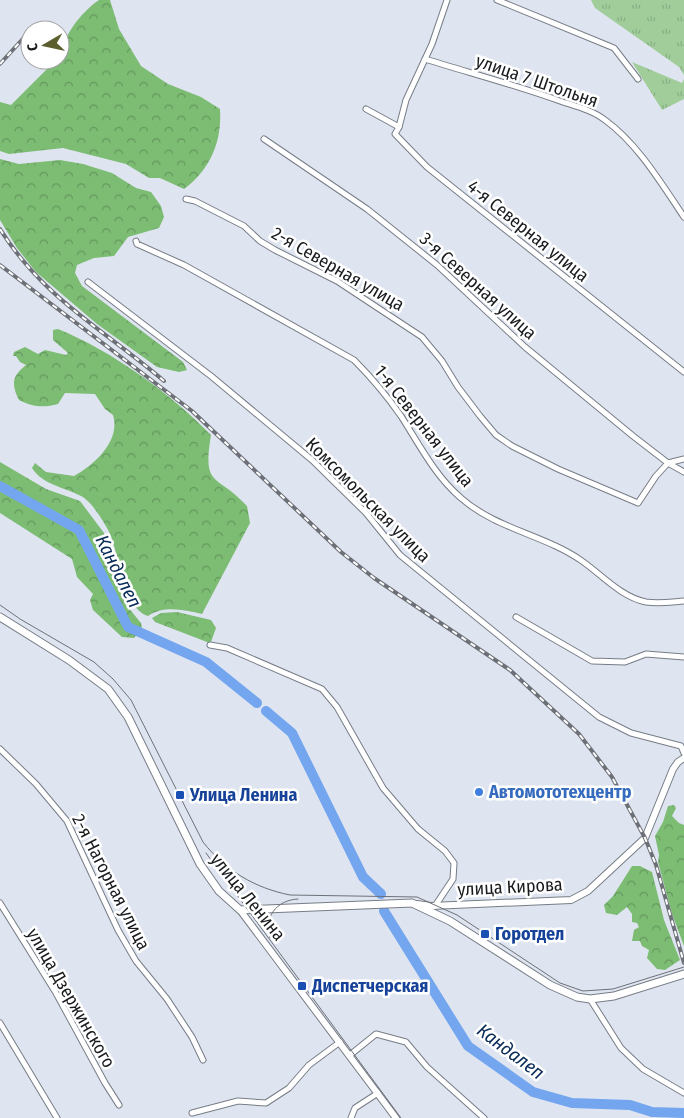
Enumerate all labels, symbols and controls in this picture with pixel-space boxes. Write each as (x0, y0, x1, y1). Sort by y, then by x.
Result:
north arrow (20, 20, 70, 70)
text: С (24, 41, 42, 52)
street label: улица 7 Штольня (473, 50, 601, 112)
street label: 4-я Северная улица (463, 175, 593, 287)
street label: 2-я Северная улица (268, 222, 408, 316)
street label: 3-я Северная улица (415, 228, 541, 344)
street label: 1-я Северная улица (370, 361, 478, 491)
street label: Комсомольская улица (301, 433, 435, 567)
water label: Кандалеп (91, 531, 147, 611)
place label: Автомототехцентр (488, 781, 632, 803)
place label: Улица Ленина (189, 784, 297, 806)
marker: Автомототехцентр (473, 786, 485, 798)
marker: Улица Ленина (174, 789, 186, 801)
street label: 2-я Нагорная улица (67, 810, 155, 954)
street label: улица Ленина (206, 849, 290, 945)
street label: улица Кирова (457, 873, 563, 901)
place label: Горотдел (495, 923, 564, 945)
street label: улица Дзержинского (22, 924, 120, 1072)
marker: Горотдел (479, 928, 491, 940)
place label: Диспетчерская (311, 975, 428, 997)
marker: Диспетчерская (296, 980, 308, 992)
water label: Кандалеп (472, 1019, 549, 1084)

